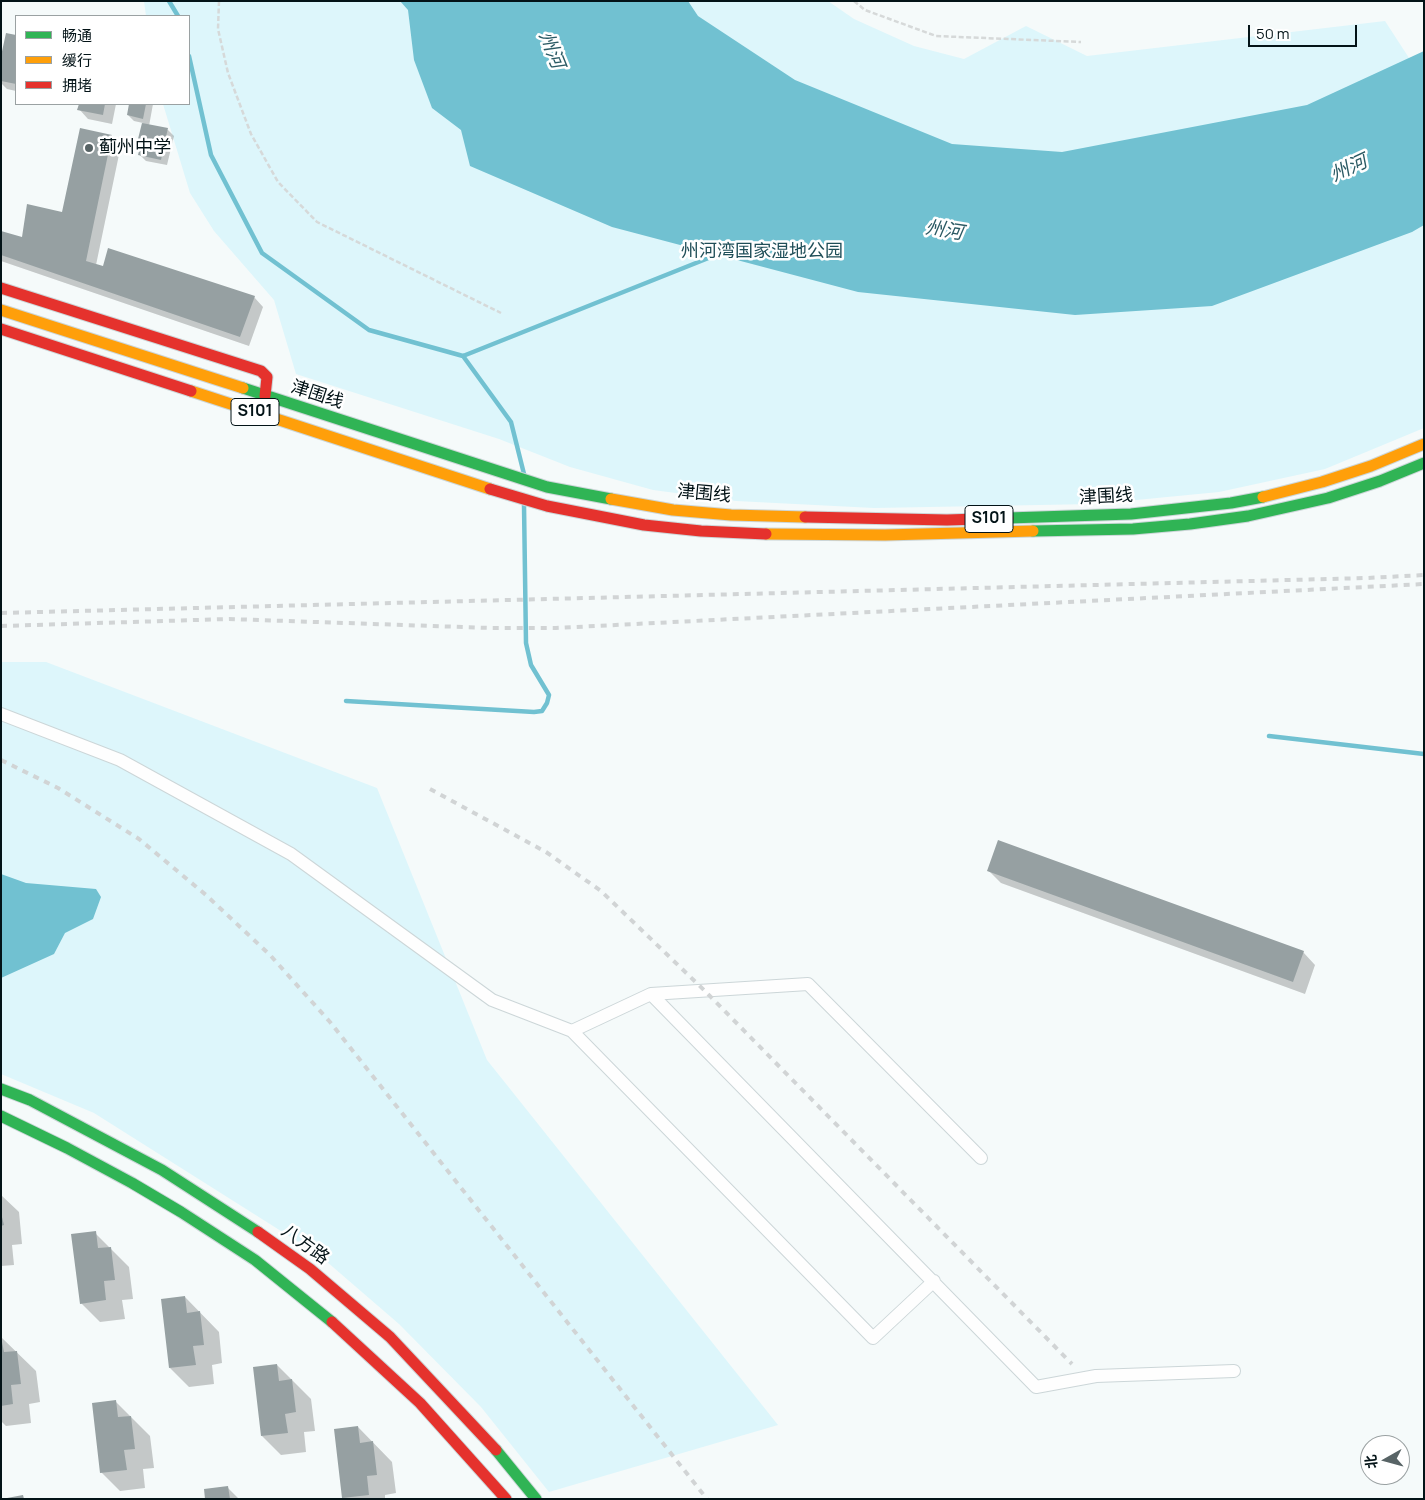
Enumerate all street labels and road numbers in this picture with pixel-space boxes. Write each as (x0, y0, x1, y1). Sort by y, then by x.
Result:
street label: 津围线 (288, 376, 346, 414)
road number: S101 (231, 398, 279, 426)
street label: 津围线 (676, 481, 732, 507)
street label: 津围线 (1078, 485, 1134, 509)
road number: S101 (965, 506, 1013, 532)
street label: 八方路 (277, 1220, 333, 1270)

